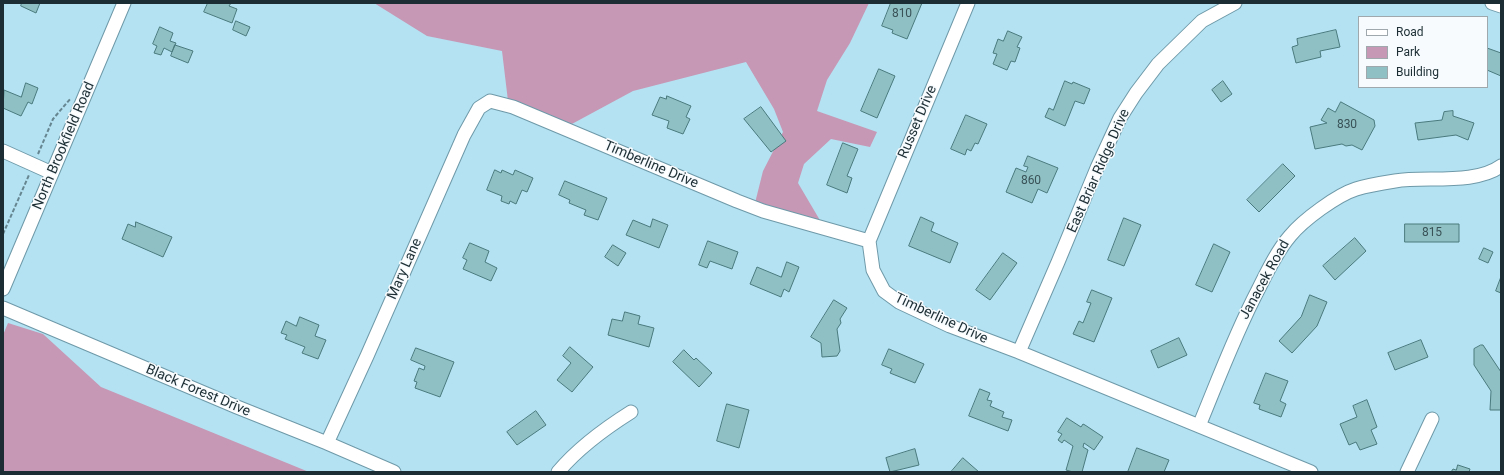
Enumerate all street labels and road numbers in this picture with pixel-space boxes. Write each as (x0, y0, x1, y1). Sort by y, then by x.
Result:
street label: North Brookfield Road (29, 80, 99, 212)
street label: Russet Drive (895, 83, 941, 161)
street label: East Briar Ridge Drive (1064, 107, 1134, 235)
street label: Timberline Drive (601, 138, 701, 192)
street label: Mary Lane (384, 236, 426, 302)
street label: Janacek Road (1236, 237, 1294, 323)
street label: Timberline Drive (892, 290, 990, 348)
street label: Black Forest Drive (143, 361, 253, 421)

